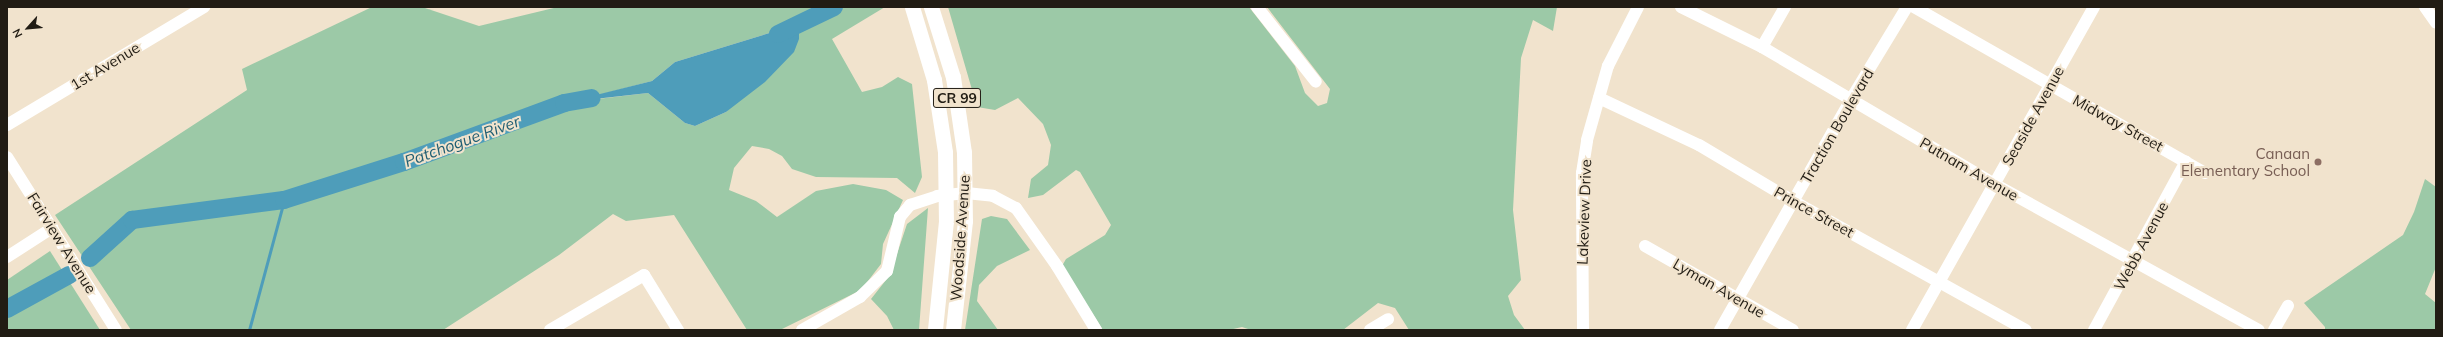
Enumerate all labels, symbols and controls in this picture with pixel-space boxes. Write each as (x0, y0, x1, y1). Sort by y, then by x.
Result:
north arrow (8, 8, 48, 48)
text: N (9, 27, 25, 40)
street label: 1st Avenue (67, 38, 143, 94)
street label: Seaside Avenue (1998, 63, 2068, 169)
street label: Traction Boulevard (1797, 65, 1877, 187)
road number: CR 99 (932, 86, 982, 110)
street label: Midway Street (2070, 91, 2166, 155)
water label: Patchogue River (402, 111, 522, 171)
street label: Putnam Avenue (1917, 134, 2021, 204)
place label: Canaan Elementary School (2181, 144, 2310, 179)
marker: Canaan Elementary School (2313, 157, 2323, 167)
street label: Lakeview Drive (1573, 159, 1595, 265)
street label: Woodside Avenue (947, 174, 973, 302)
street label: Prince Street (1771, 183, 1857, 241)
street label: Fairview Avenue (24, 189, 100, 297)
street label: Webb Avenue (2110, 198, 2172, 294)
street label: Lyman Avenue (1670, 255, 1768, 321)

